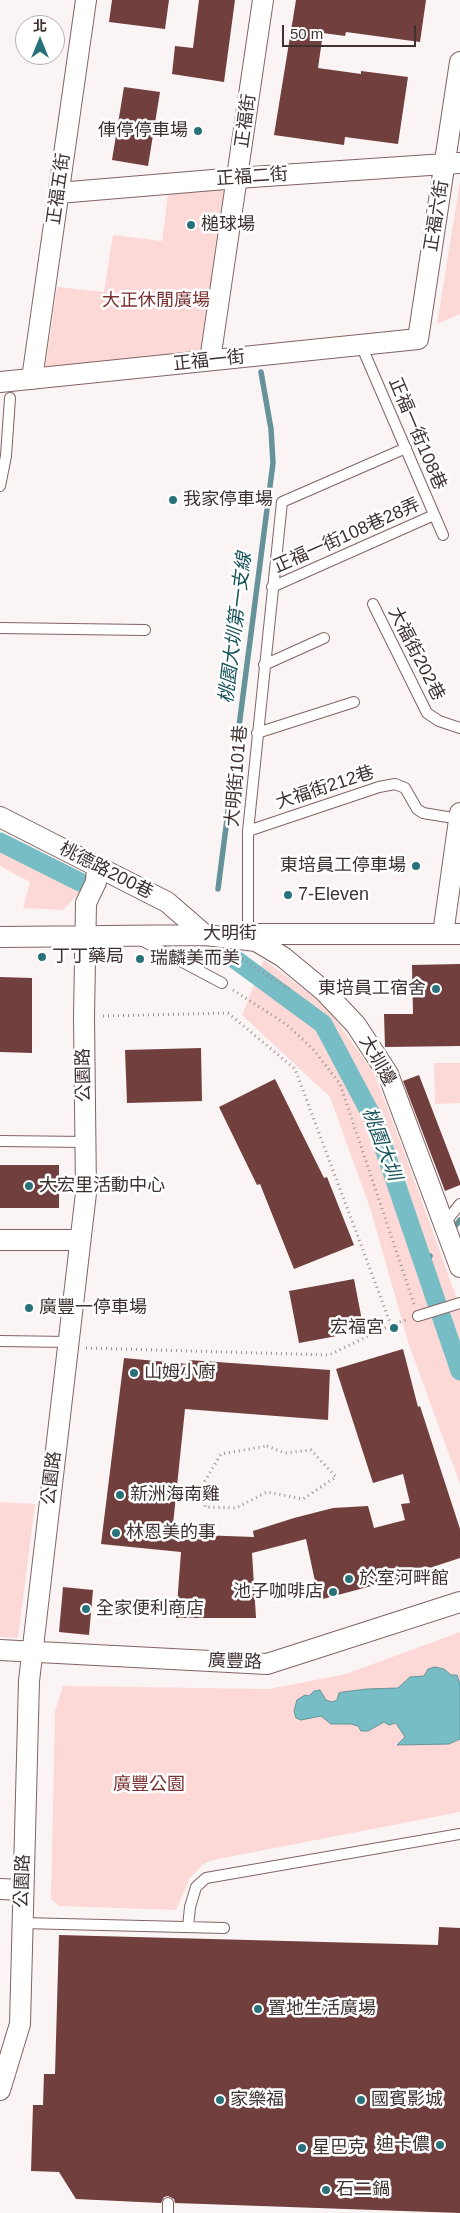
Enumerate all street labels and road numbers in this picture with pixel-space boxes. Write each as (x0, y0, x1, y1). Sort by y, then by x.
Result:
street label: 正福街 (232, 93, 260, 149)
street label: 正福五街 (43, 152, 75, 226)
street label: 正福二街 (215, 164, 289, 190)
street label: 正福六街 (421, 179, 453, 253)
street label: 正福一街 (172, 346, 246, 376)
street label: 正福一街108巷 (384, 375, 450, 493)
street label: 正福一街108巷28弄 (270, 494, 424, 578)
street label: 大福街202巷 (383, 604, 449, 704)
street label: 大明街101巷 (222, 724, 252, 828)
street label: 大福街212巷 (273, 762, 377, 814)
street label: 桃德路200巷 (56, 838, 156, 904)
street label: 大明街 (203, 923, 257, 945)
street label: 大圳邊 (354, 1032, 400, 1090)
street label: 公園路 (73, 1048, 95, 1102)
street label: 公園路 (38, 1450, 66, 1506)
street label: 廣豐路 (208, 1650, 262, 1674)
street label: 公園路 (11, 1854, 35, 1908)

